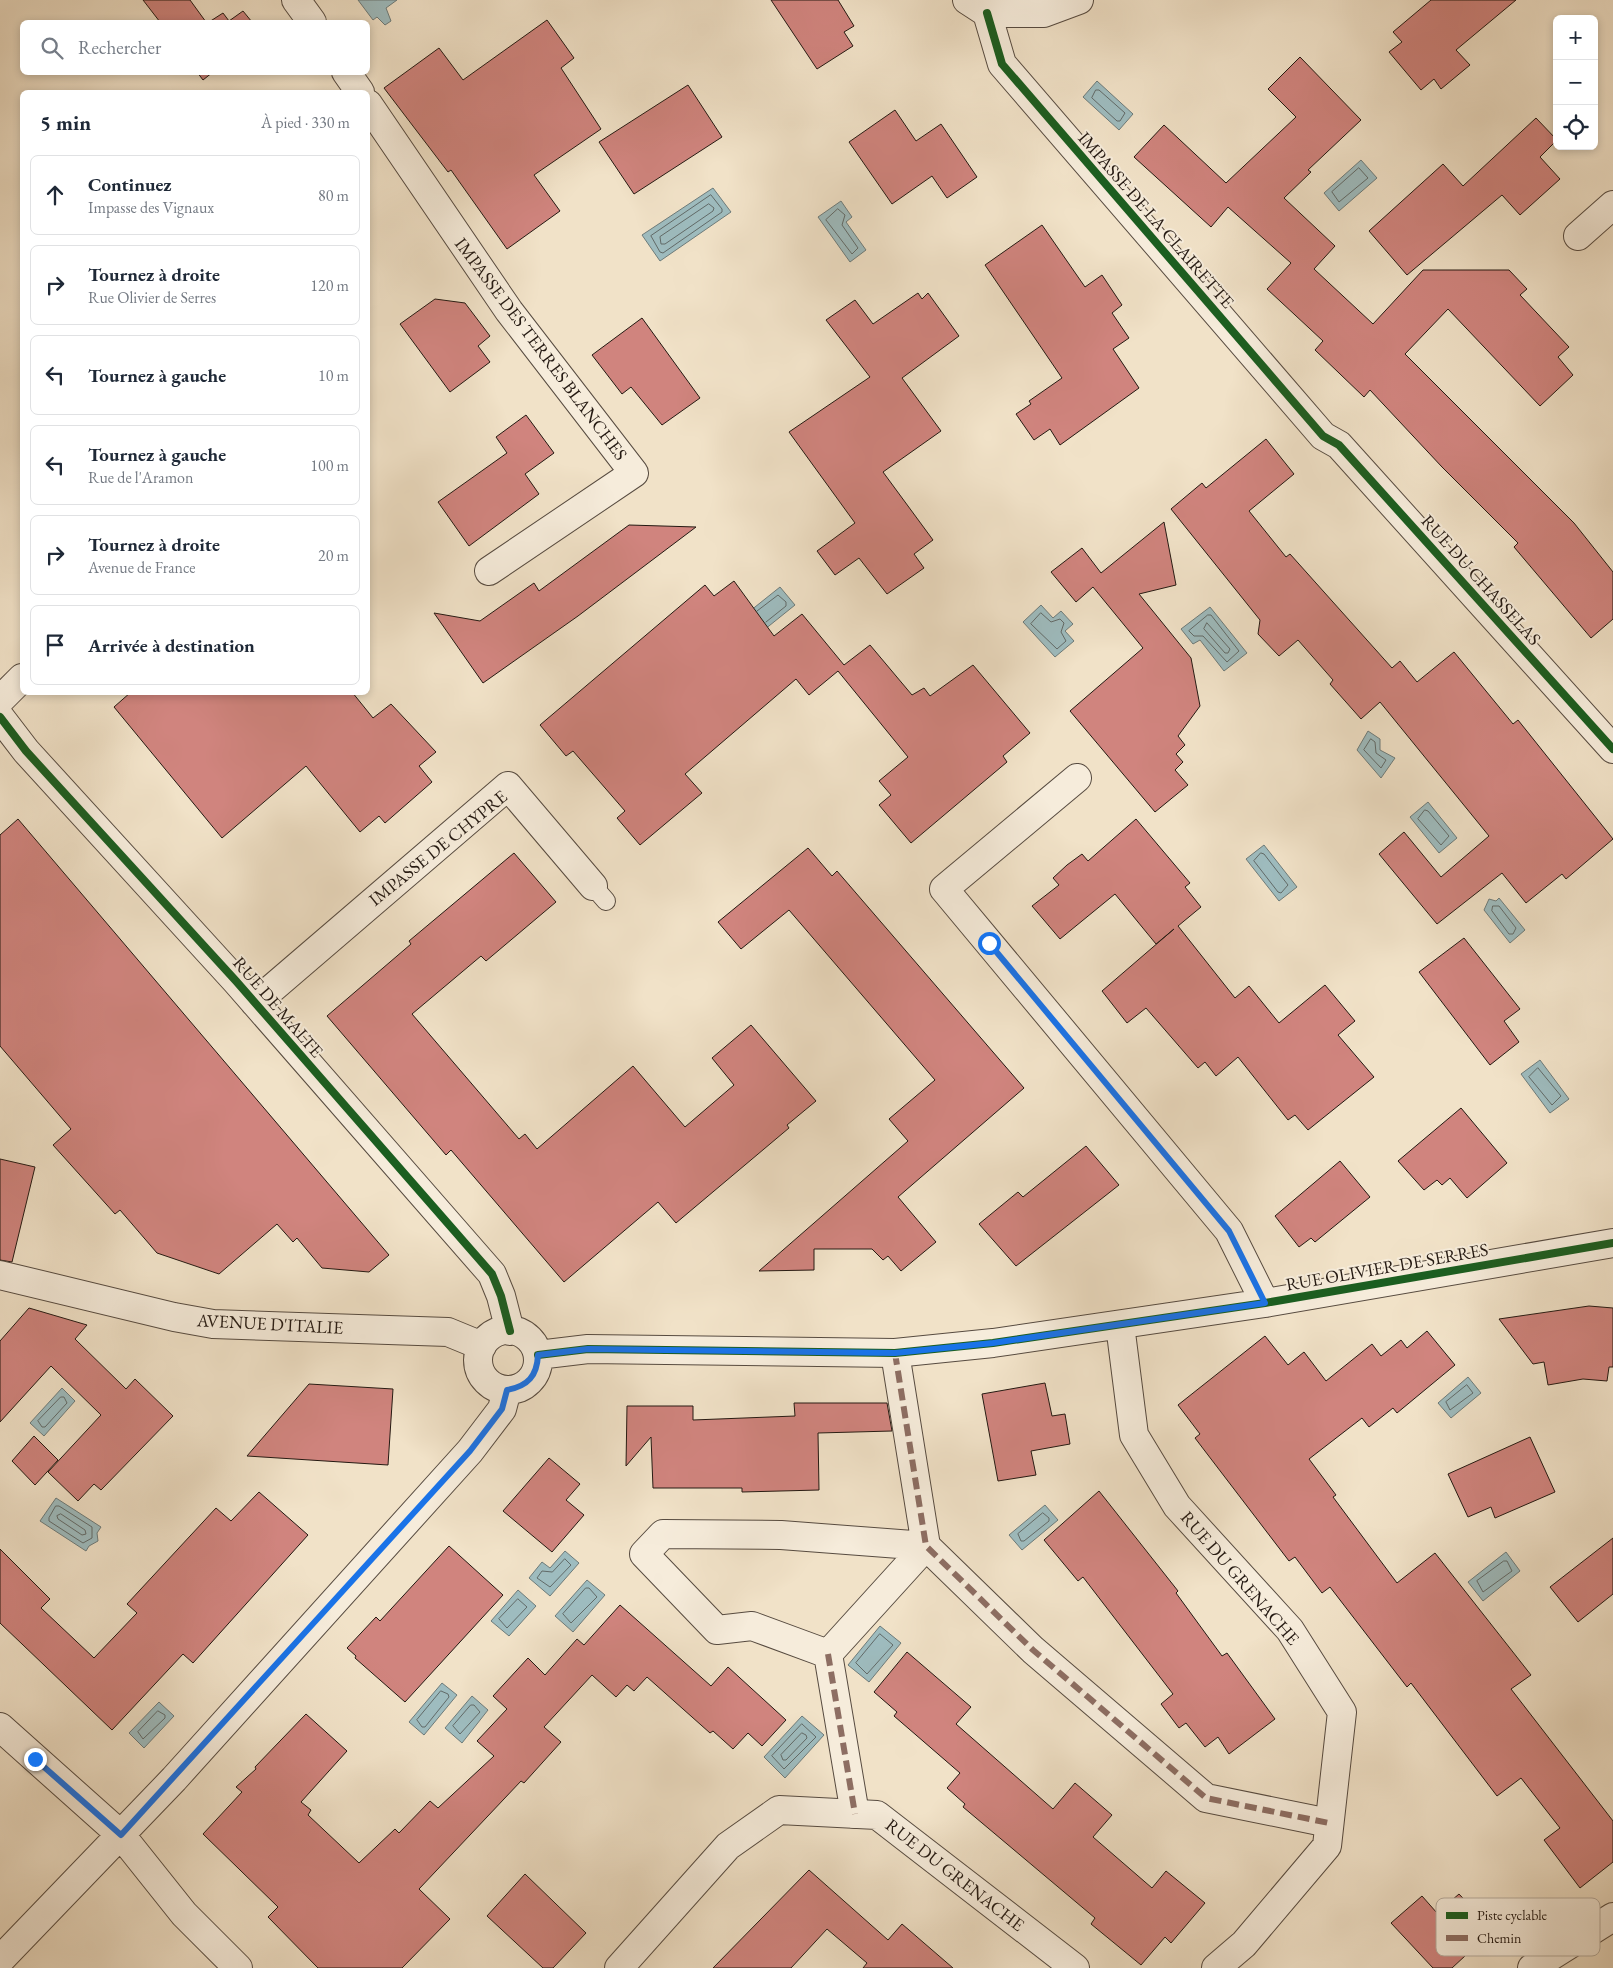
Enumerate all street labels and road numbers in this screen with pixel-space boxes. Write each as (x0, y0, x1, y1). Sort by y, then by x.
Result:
street label: IMPASSE DE LA CLAIRETTE (1073, 127, 1239, 313)
street label: IMPASSE DES TERRES BLANCHES (450, 233, 633, 465)
street label: RUE DU CHASSELAS (1416, 509, 1546, 650)
street label: IMPASSE DE CHYPRE (364, 785, 512, 911)
street label: RUE DE MALTE (228, 951, 329, 1062)
street label: RUE OLIVIER DE SERRES (1284, 1237, 1490, 1296)
street label: AVENUE D'ITALIE (195, 1308, 344, 1339)
street label: RUE DU GRENACHE (1176, 1506, 1305, 1649)
street label: RUE DU GRENACHE (881, 1813, 1029, 1936)

